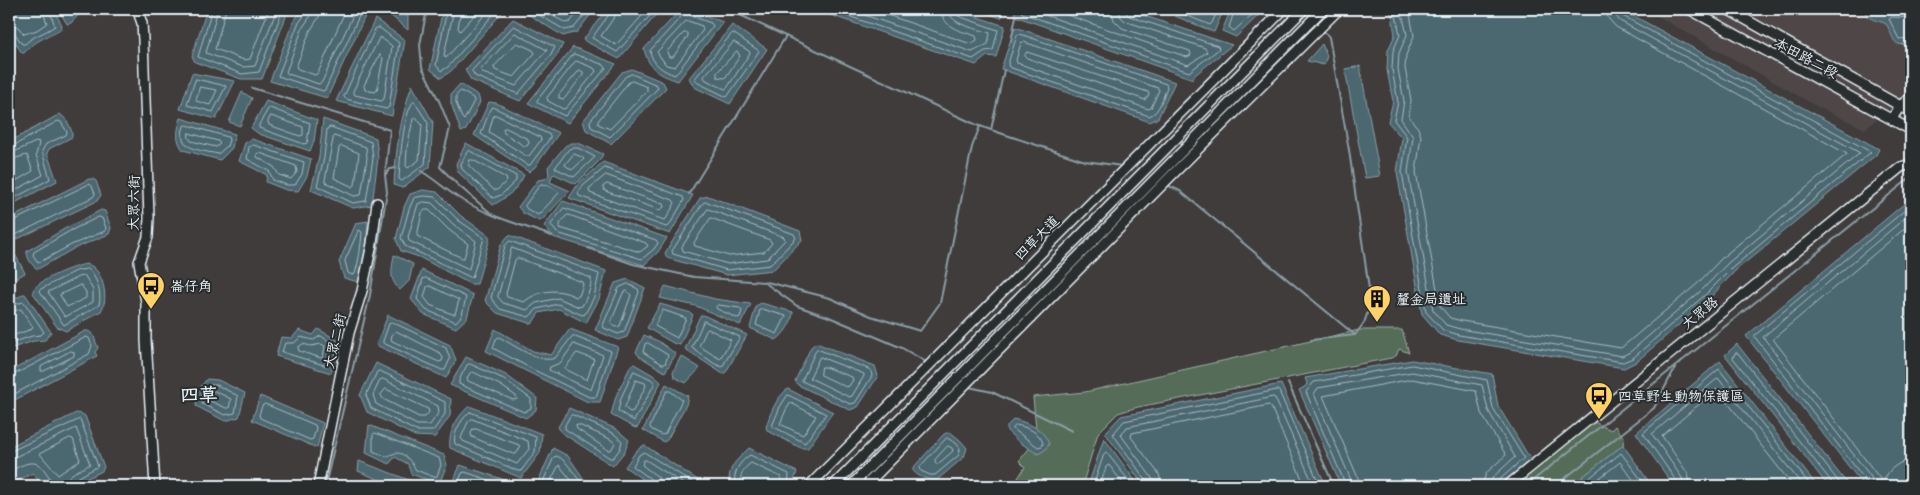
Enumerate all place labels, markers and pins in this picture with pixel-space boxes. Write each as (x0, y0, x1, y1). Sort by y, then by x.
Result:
bus stop icon: 崙仔角 (136, 271, 166, 310)
place label: 崙仔角 (170, 278, 212, 295)
building icon: 釐金局遺址 (1362, 284, 1392, 323)
place label: 釐金局遺址 (1396, 291, 1466, 308)
bus stop icon: 四草野生動物保護區 (1584, 381, 1614, 420)
place label: 四草野生動物保護區 (1618, 388, 1744, 405)

